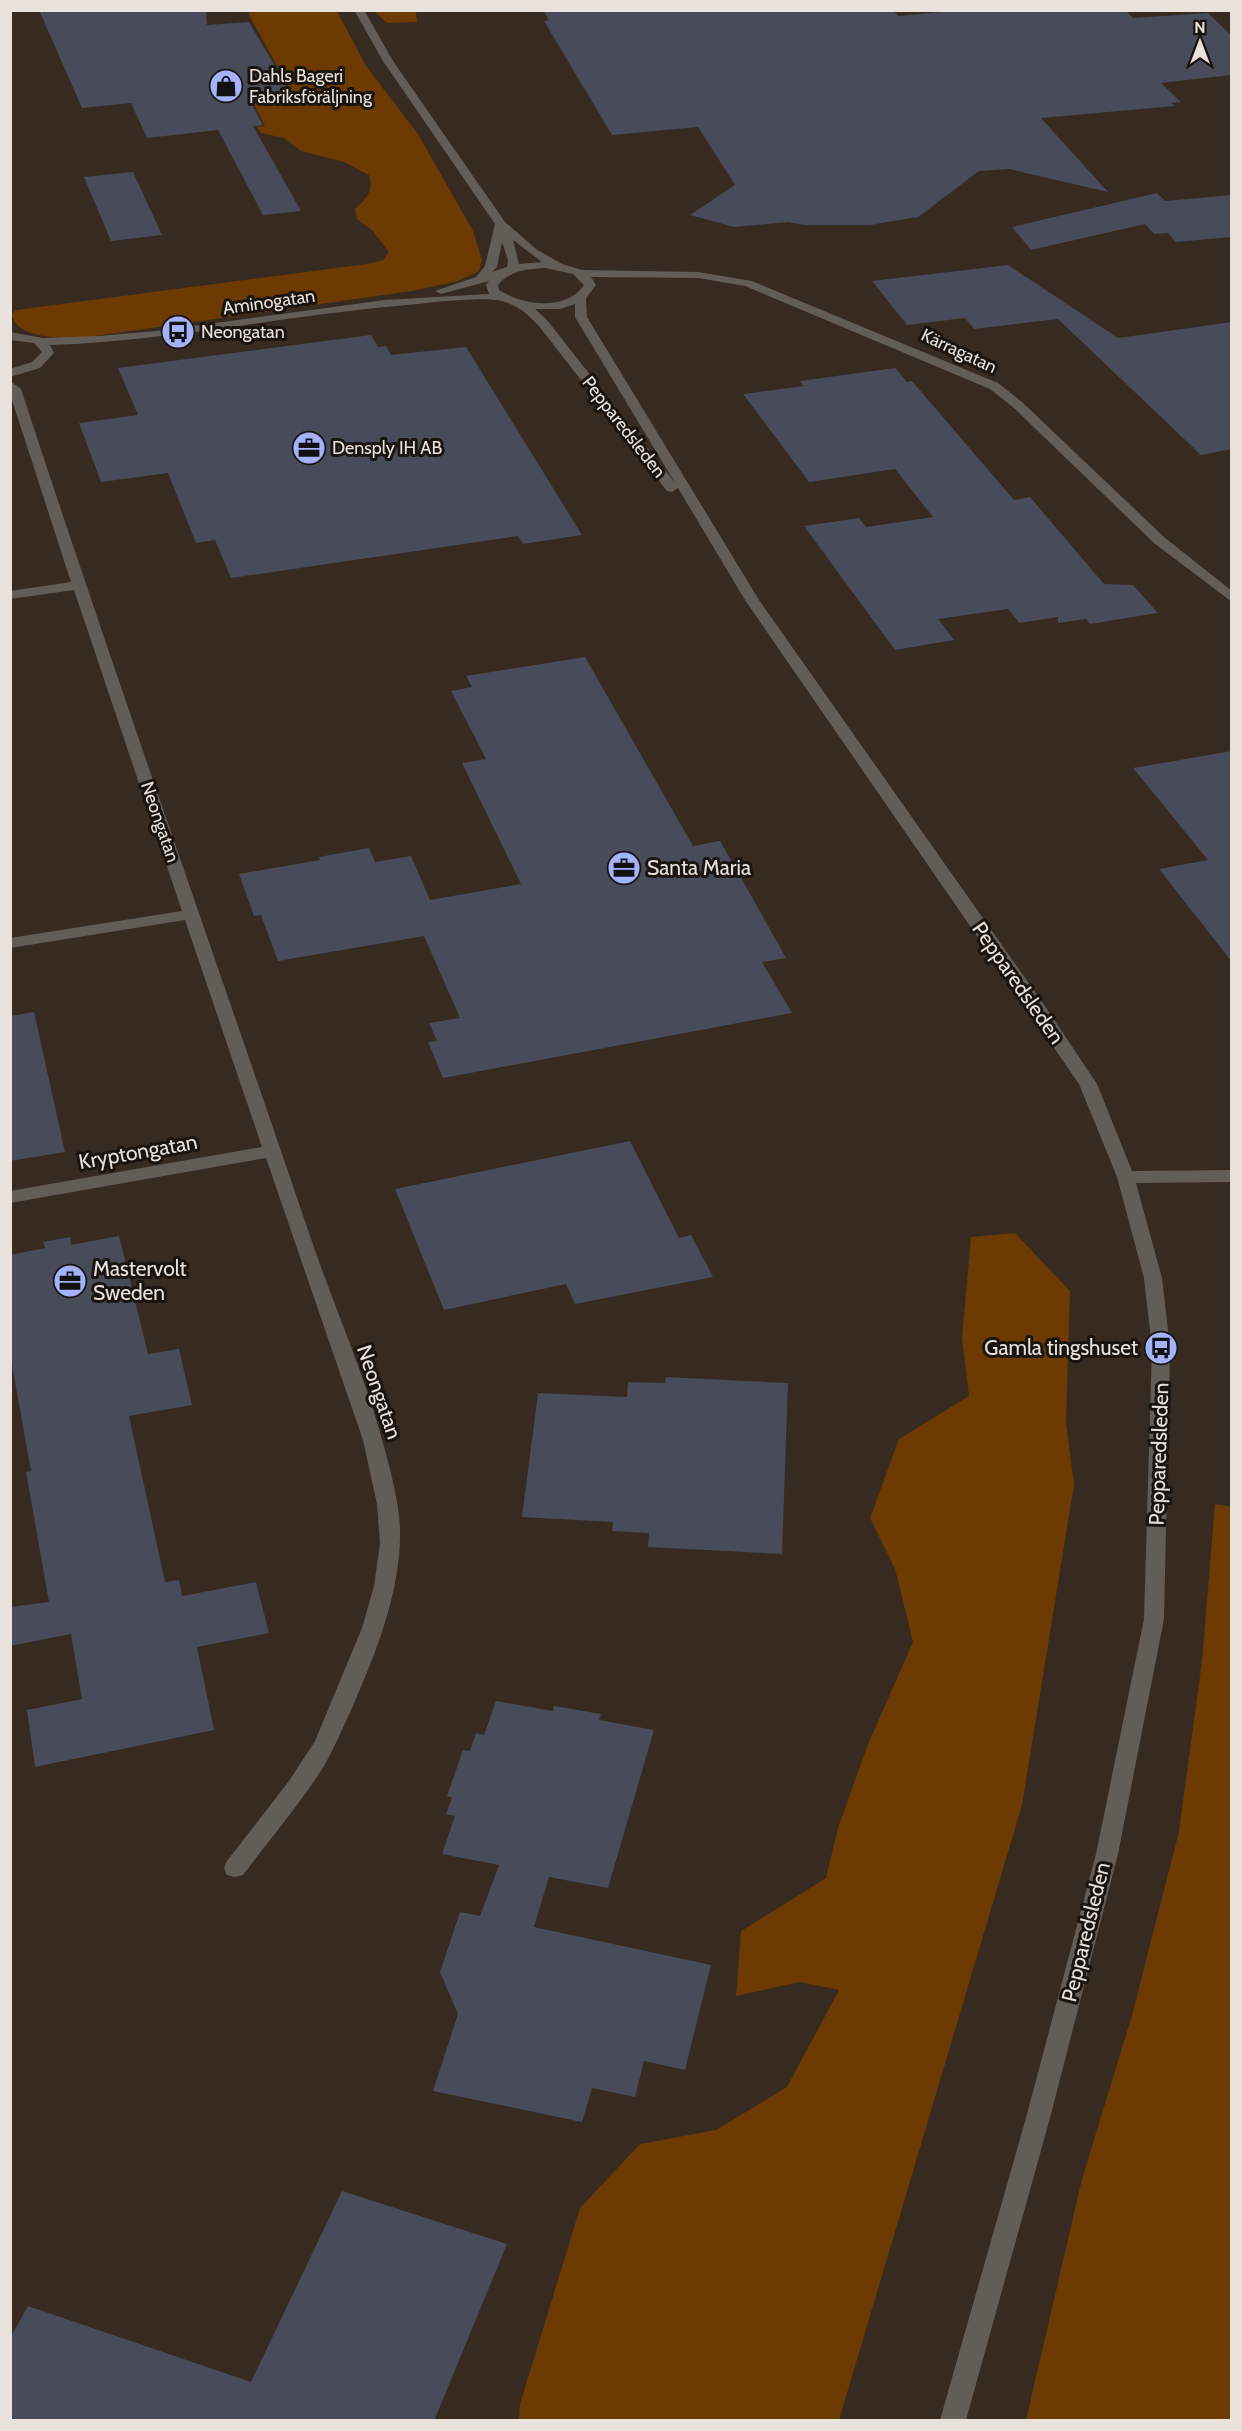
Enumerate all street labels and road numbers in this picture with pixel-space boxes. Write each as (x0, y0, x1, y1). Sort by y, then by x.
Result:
street label: Aminogatan (221, 285, 317, 319)
street label: Kärragatan (918, 324, 1000, 378)
street label: Pepparedsleden (578, 372, 670, 482)
street label: Neongatan (136, 779, 184, 865)
street label: Pepparedsleden (967, 917, 1070, 1049)
street label: Kryptongatan (77, 1129, 199, 1174)
street label: Neongatan (352, 1342, 407, 1442)
street label: Pepparedsleden (1144, 1382, 1173, 1526)
street label: Pepparedsleden (1056, 1859, 1115, 2004)

